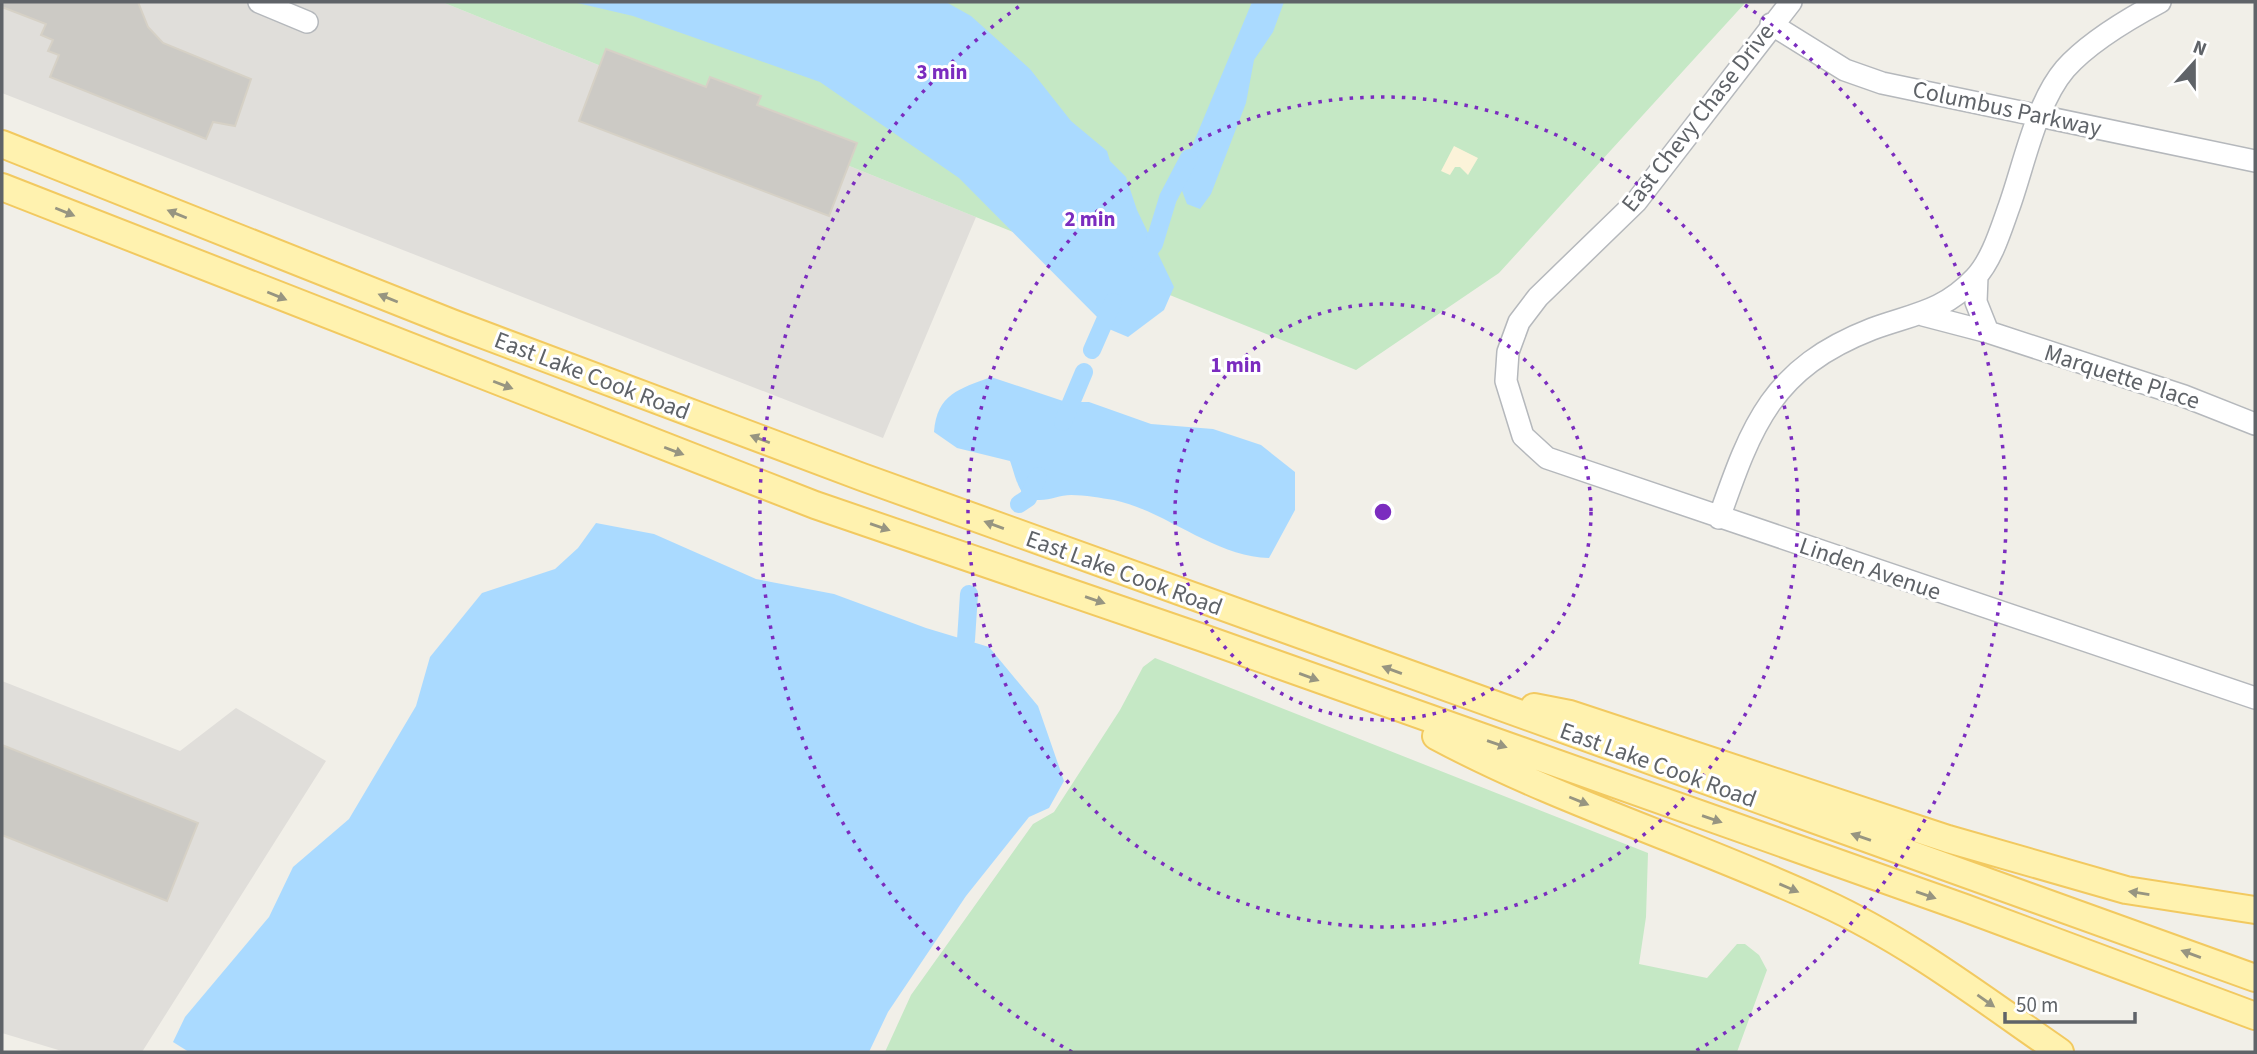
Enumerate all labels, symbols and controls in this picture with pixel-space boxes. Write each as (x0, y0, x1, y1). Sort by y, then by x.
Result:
street label: East Chevy Chase Drive (1613, 16, 1783, 220)
north arrow (2159, 28, 2229, 98)
text: N (2189, 34, 2210, 63)
text: 3 min (916, 57, 968, 87)
street label: Columbus Parkway (1909, 72, 2105, 146)
text: 2 min (1064, 204, 1116, 234)
one-way arrow (55, 207, 76, 218)
one-way arrow (166, 208, 187, 219)
one-way arrow (266, 290, 287, 301)
one-way arrow (378, 292, 399, 303)
street label: East Lake Cook Road (489, 323, 695, 429)
street label: Marquette Place (2040, 335, 2204, 419)
text: 1 min (1210, 350, 1262, 380)
one-way arrow (492, 380, 513, 391)
one-way arrow (750, 434, 771, 445)
one-way arrow (663, 445, 684, 456)
centre of rings (1371, 500, 1395, 524)
one-way arrow (983, 520, 1004, 531)
street label: East Lake Cook Road (1021, 521, 1227, 625)
one-way arrow (869, 522, 890, 533)
street label: Linden Avenue (1794, 528, 1946, 610)
one-way arrow (1084, 595, 1105, 606)
one-way arrow (1381, 664, 1402, 675)
one-way arrow (1299, 672, 1320, 683)
street label: East Lake Cook Road (1555, 713, 1761, 817)
one-way arrow (1486, 739, 1507, 750)
one-way arrow (1569, 795, 1590, 806)
one-way arrow (1701, 814, 1722, 825)
one-way arrow (1851, 831, 1872, 842)
one-way arrow (1779, 882, 1799, 894)
one-way arrow (2128, 887, 2150, 898)
one-way arrow (1916, 890, 1937, 901)
one-way arrow (2181, 948, 2202, 959)
scale bar (2005, 981, 2134, 1025)
text: 50 m (2016, 990, 2058, 1020)
one-way arrow (1977, 994, 1995, 1008)

